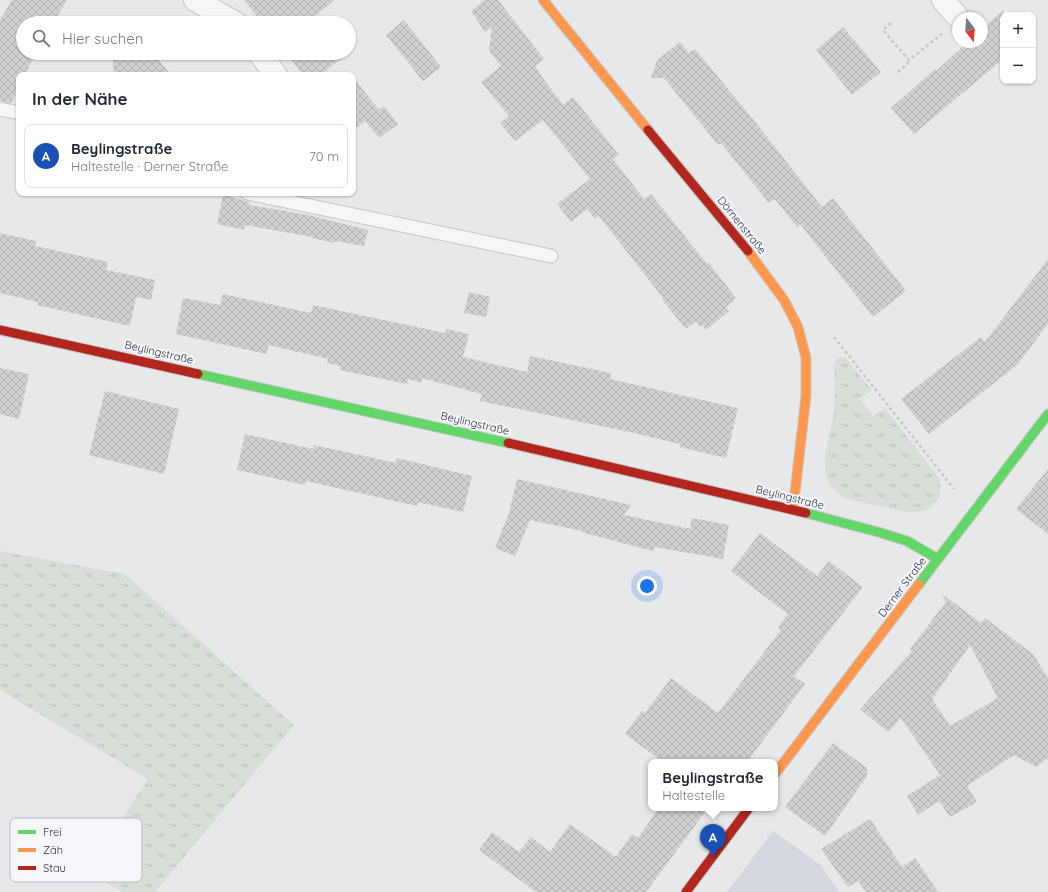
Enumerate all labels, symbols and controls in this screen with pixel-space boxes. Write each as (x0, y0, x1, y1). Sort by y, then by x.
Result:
north arrow (952, 12, 988, 48)
map controls (1000, 12, 1036, 84)
button: + (1000, 12, 1036, 48)
search box (16, 16, 356, 60)
icon: search (30, 27, 52, 49)
text: Hier suchen (62, 29, 143, 48)
button: − (1000, 48, 1036, 84)
text: In der Nähe (32, 88, 128, 109)
text: Beylingstraße (71, 139, 172, 158)
text: A (42, 148, 50, 164)
text: 70 m (309, 148, 339, 164)
text: Haltestelle · Derner Straße (71, 158, 228, 174)
street label: Dörnenstraße (714, 193, 770, 257)
street label: Beylingstraße (123, 337, 195, 367)
street label: Beylingstraße (439, 408, 511, 438)
street label: Beylingstraße (754, 482, 826, 512)
street label: Derner Straße (875, 554, 929, 620)
your location (637, 576, 657, 596)
popup (648, 759, 778, 811)
text: Beylingstraße (662, 768, 764, 787)
text: Haltestelle (662, 787, 725, 803)
legend (10, 818, 142, 882)
pin: A (700, 824, 726, 857)
text: Frei (43, 825, 62, 839)
text: Zäh (43, 843, 63, 857)
text: Stau (43, 861, 66, 875)

